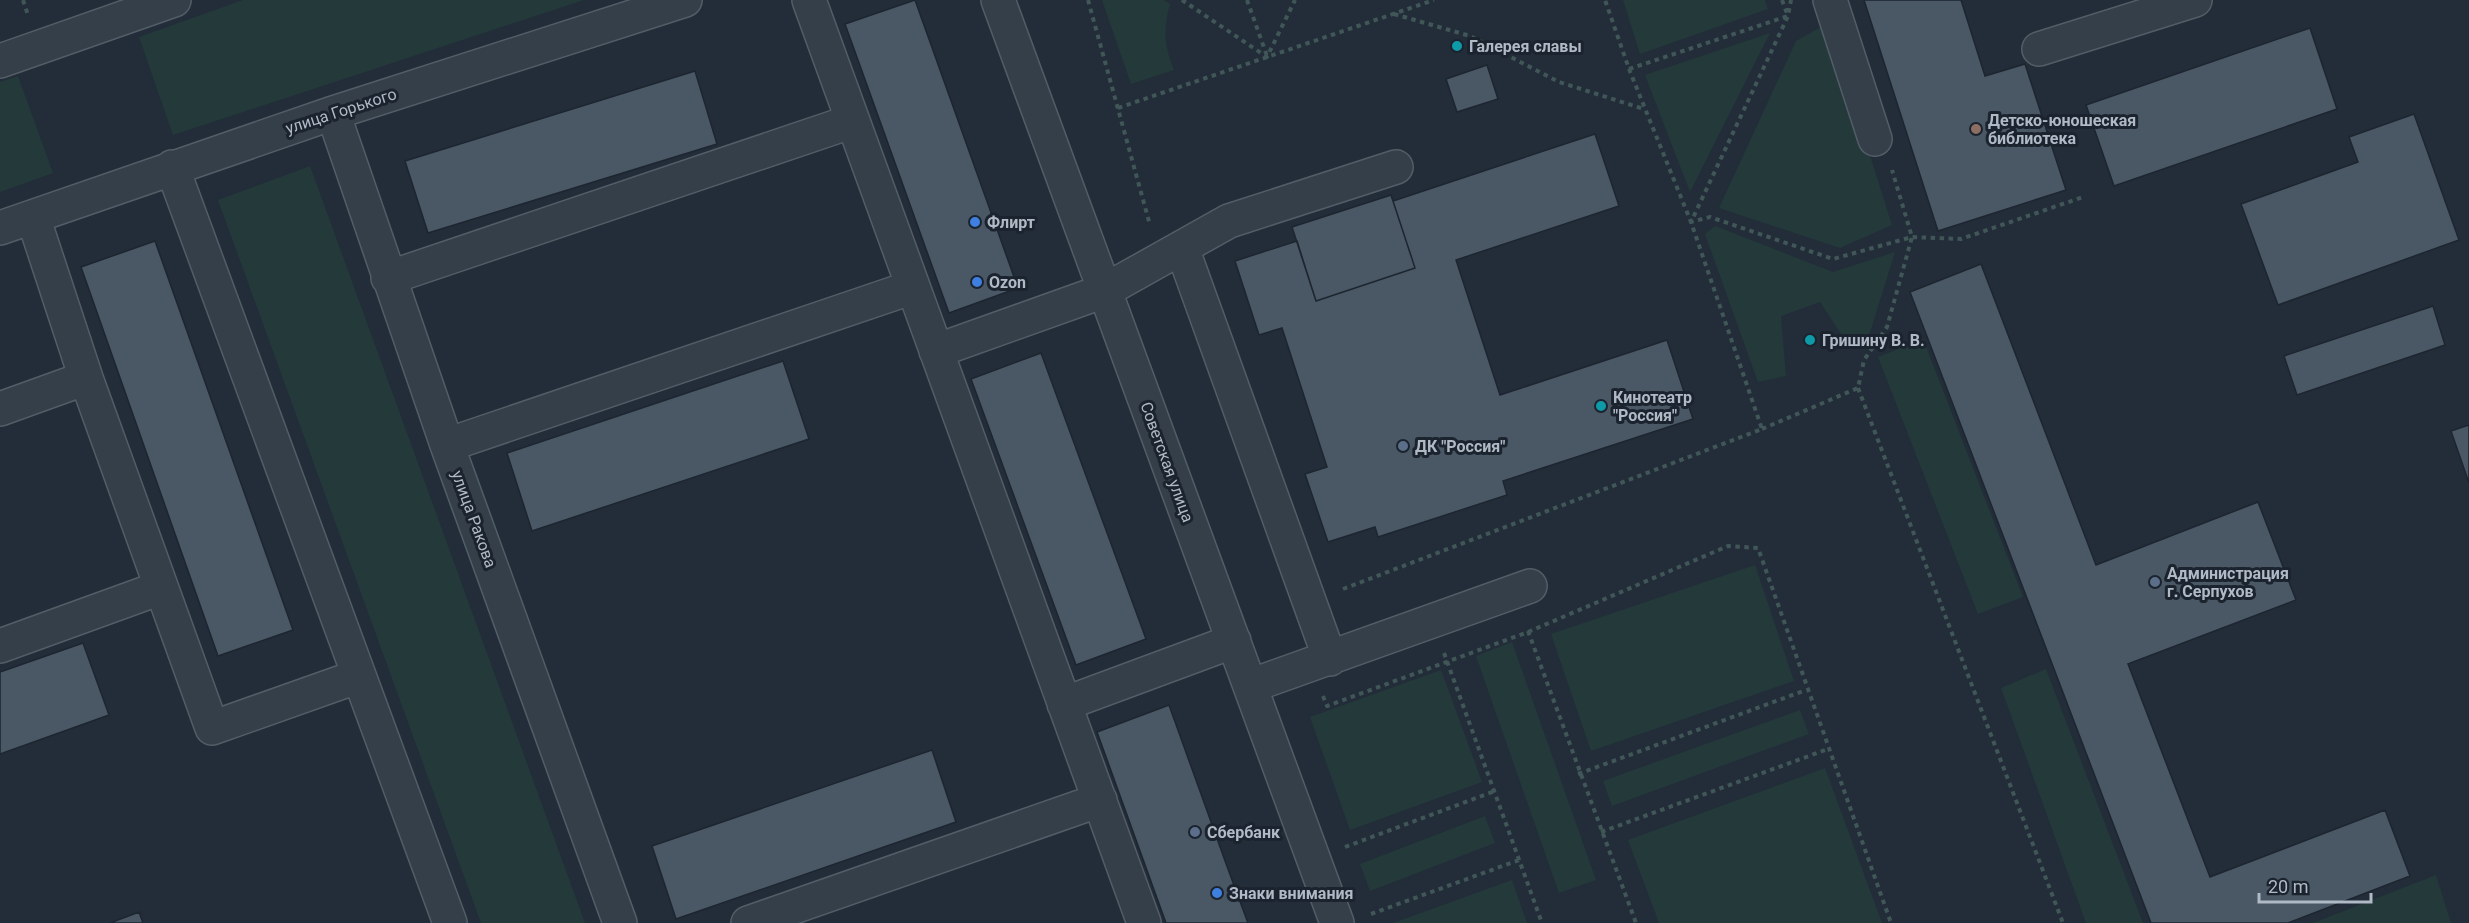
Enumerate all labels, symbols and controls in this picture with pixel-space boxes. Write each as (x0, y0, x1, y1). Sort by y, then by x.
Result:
place label: Галерея славы (1469, 37, 1582, 56)
marker: Галерея славы (1450, 39, 1464, 53)
street label: улица Горького (283, 84, 399, 138)
place label: Детско-юношеская библиотека (1988, 111, 2136, 148)
marker: Детско-юношеская библиотека (1969, 122, 1983, 136)
place label: Флирт (987, 213, 1035, 232)
marker: Флирт (968, 215, 982, 229)
place label: Ozon (989, 273, 1026, 292)
marker: Ozon (970, 275, 984, 289)
place label: Гришину В. В. (1822, 331, 1925, 350)
marker: Гришину В. В. (1803, 333, 1817, 347)
place label: Кинотеатр "Россия" (1613, 388, 1692, 425)
street label: Советская улица (1136, 399, 1198, 525)
marker: Кинотеатр "Россия" (1594, 399, 1608, 413)
place label: ДК "Россия" (1415, 437, 1505, 456)
marker: ДК "Россия" (1396, 439, 1410, 453)
street label: улица Ракова (448, 468, 500, 570)
place label: Администрация г. Серпухов (2167, 564, 2289, 601)
marker: Администрация г. Серпухов (2148, 575, 2162, 589)
place label: Сбербанк (1207, 823, 1281, 842)
marker: Сбербанк (1188, 825, 1202, 839)
scale bar (2259, 866, 2372, 904)
text: 20 m (2268, 876, 2308, 897)
place label: Знаки внимания (1229, 884, 1353, 903)
marker: Знаки внимания (1210, 886, 1224, 900)

